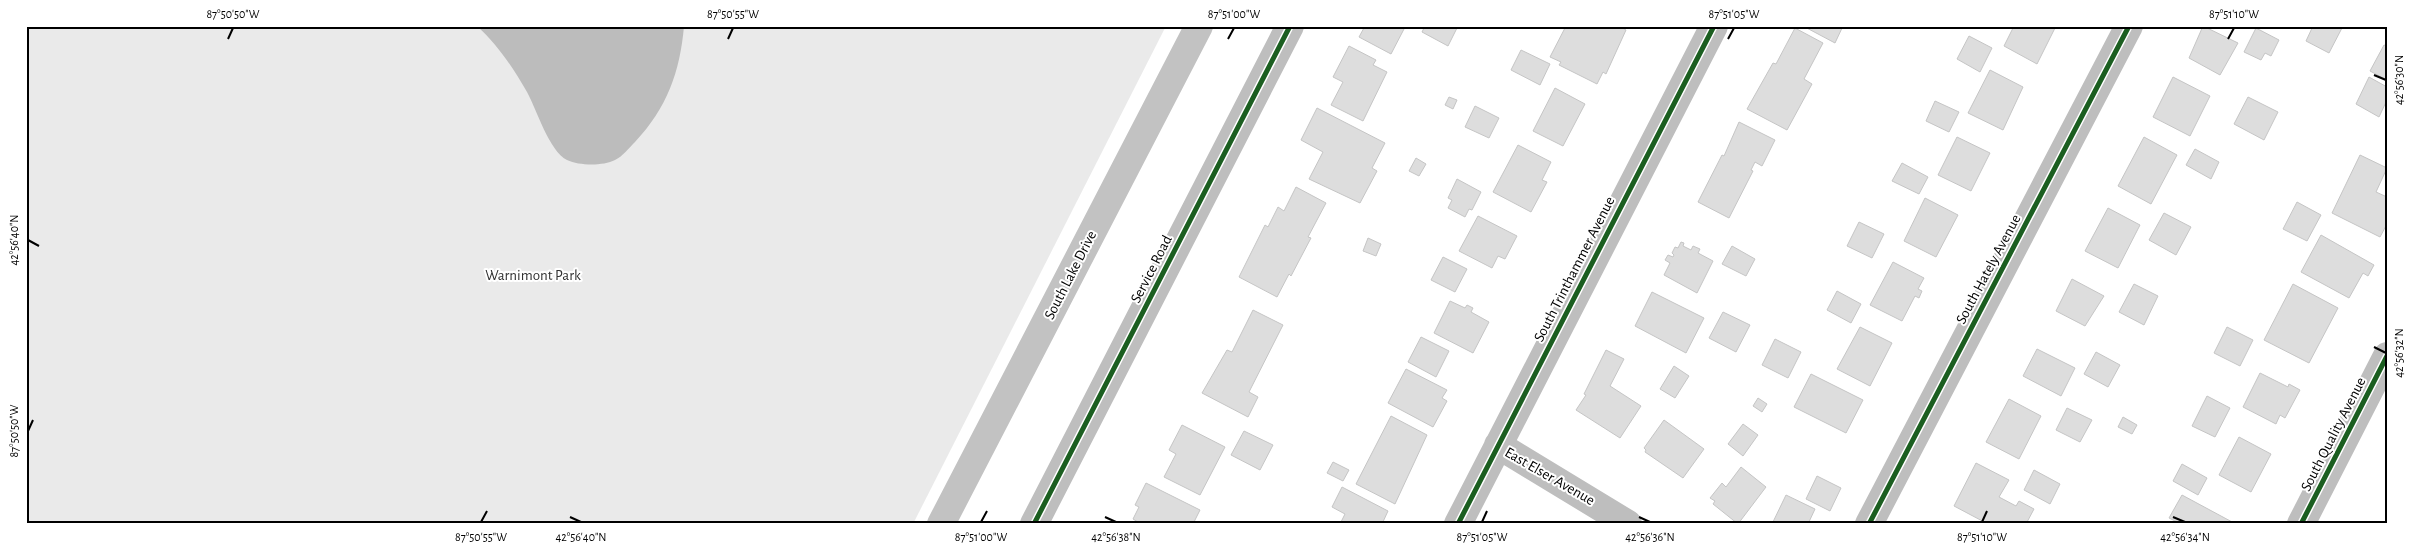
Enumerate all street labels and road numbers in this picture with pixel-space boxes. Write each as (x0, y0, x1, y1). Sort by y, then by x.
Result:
street label: South Trinthammer Avenue (1531, 194, 1618, 344)
street label: South Hately Avenue (1953, 212, 2024, 326)
street label: South Lake Drive (1042, 228, 1099, 322)
street label: Service Road (1128, 233, 1175, 305)
street label: South Quality Avenue (2298, 375, 2369, 494)
street label: East Elser Avenue (1502, 445, 1597, 508)

